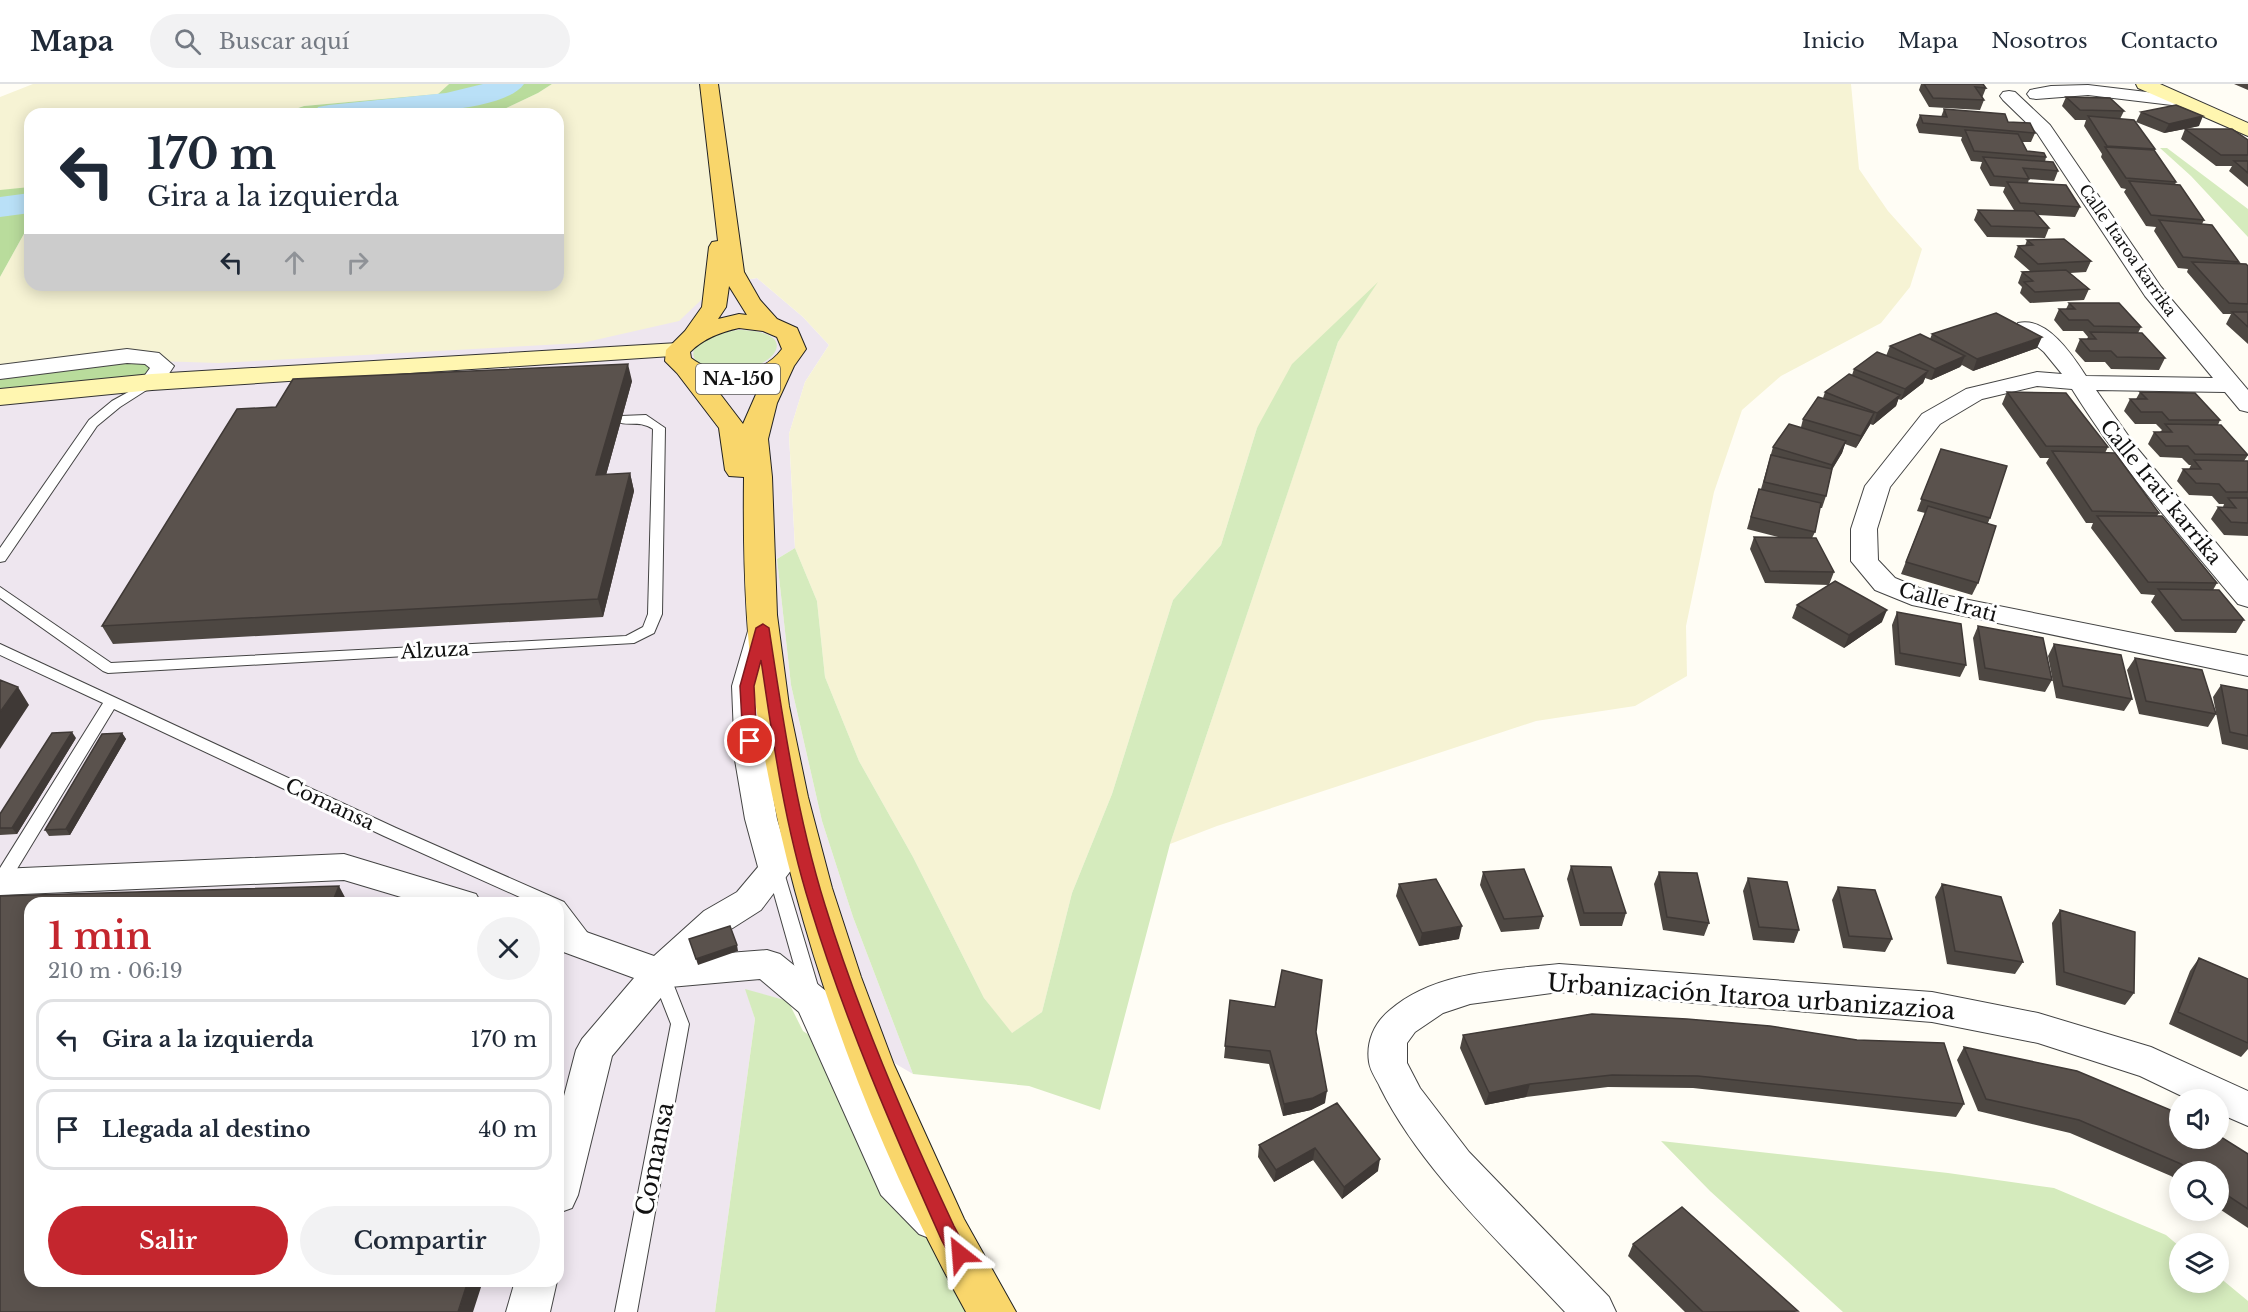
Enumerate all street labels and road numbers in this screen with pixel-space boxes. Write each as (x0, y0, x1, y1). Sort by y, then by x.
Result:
street label: Calle Itaroa karrika (2075, 180, 2181, 320)
road number: NA-150 (696, 364, 780, 394)
street label: Calle Irati karrika (2095, 415, 2227, 570)
street label: Calle Irati (1896, 577, 2000, 627)
street label: Alzuza (399, 636, 471, 664)
street label: Comansa (282, 773, 379, 835)
street label: Urbanización Itaroa urbanizazioa (1546, 968, 1957, 1025)
street label: Comansa (629, 1099, 680, 1218)

